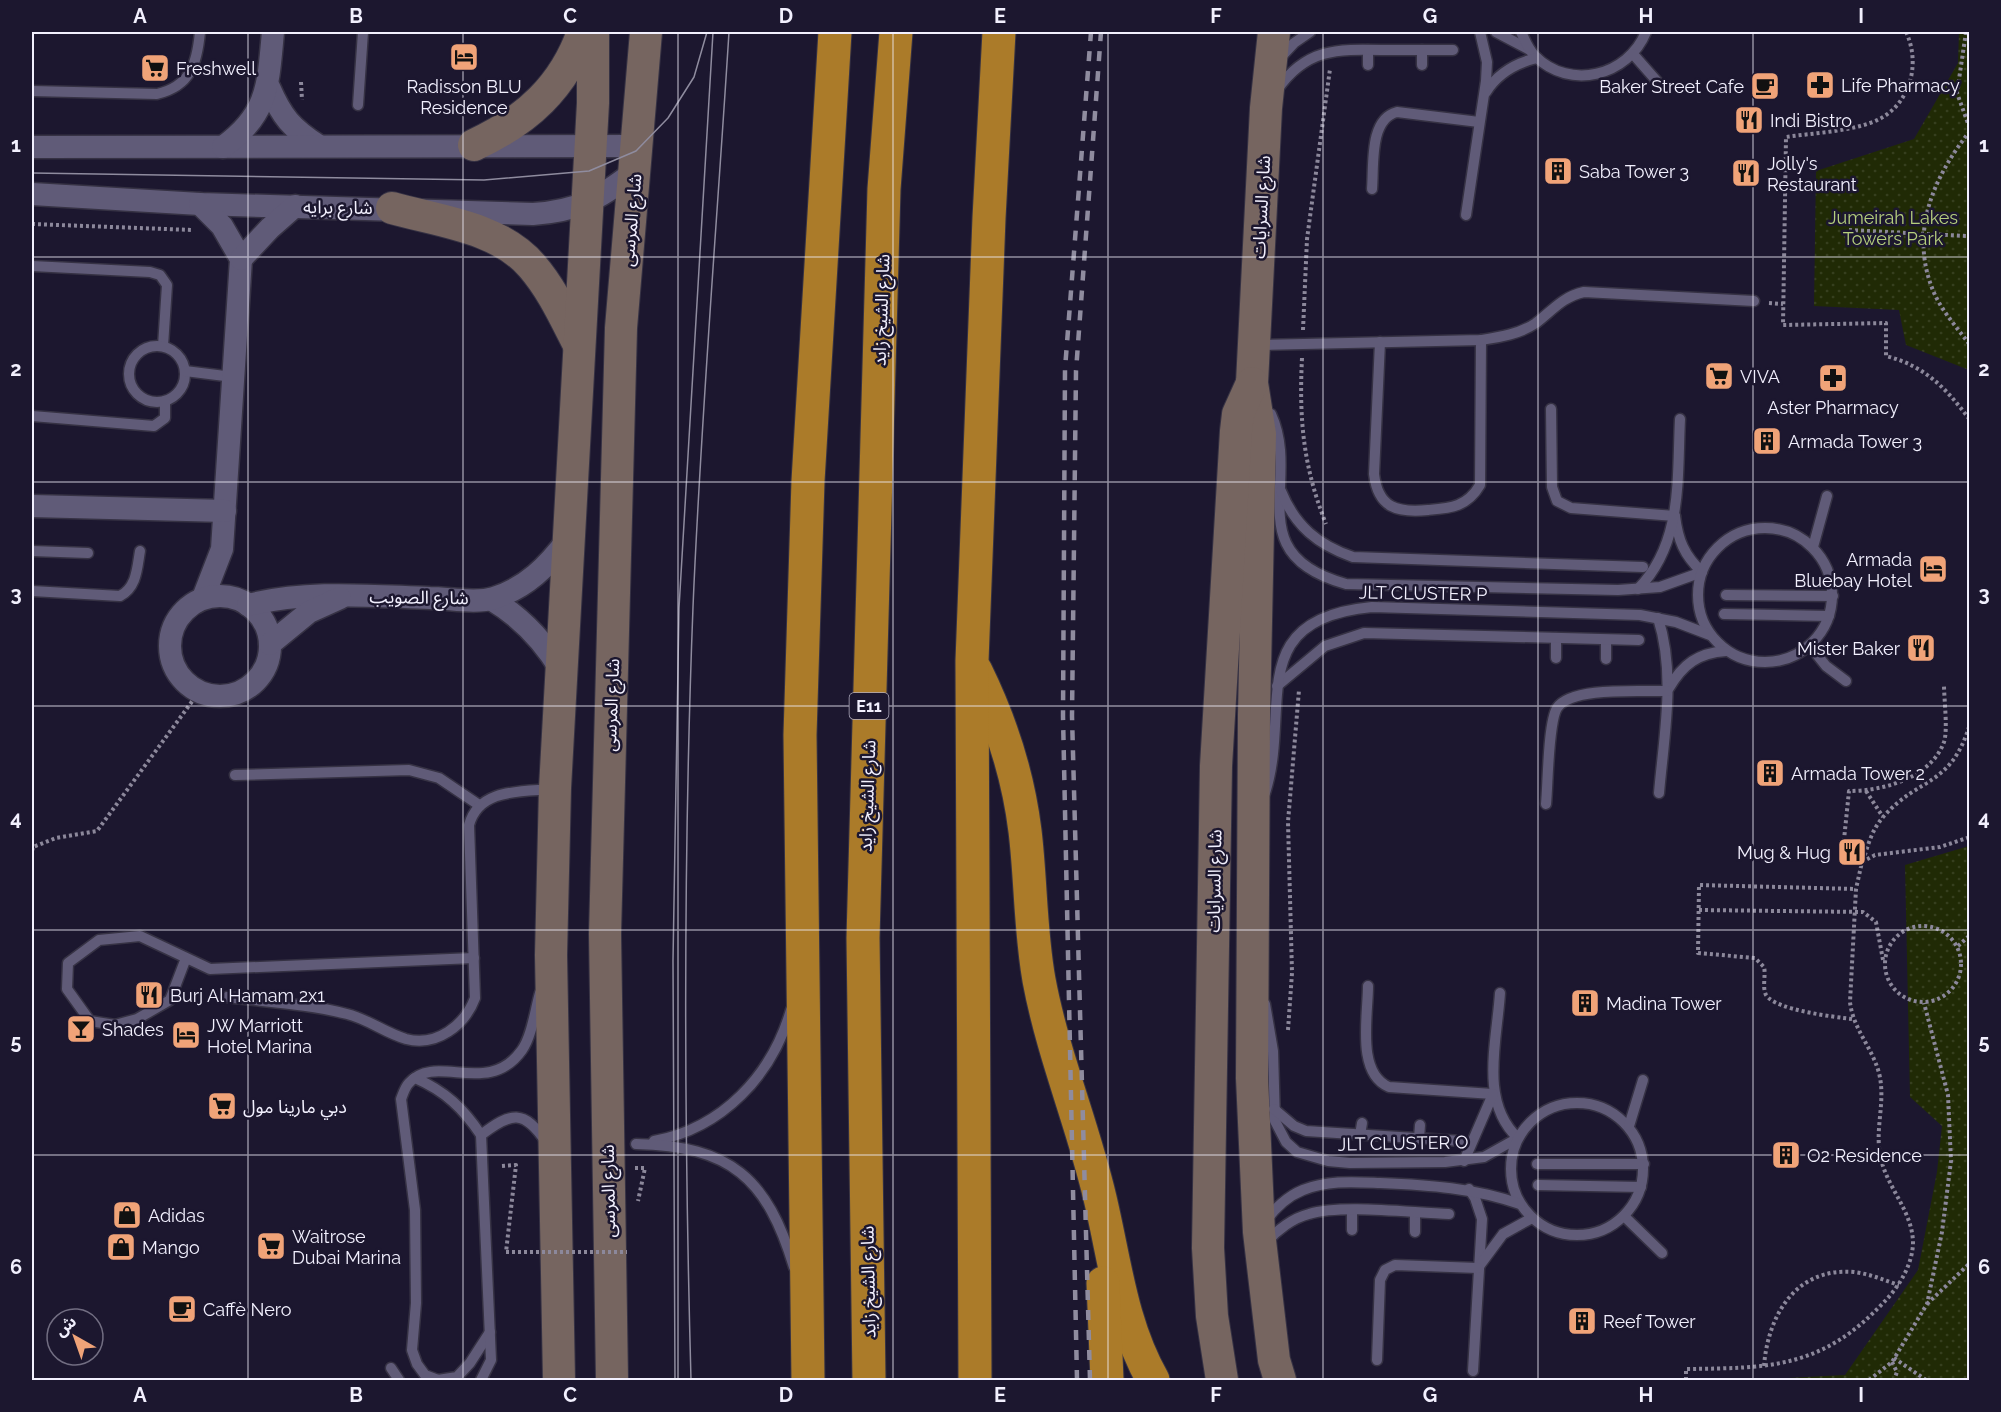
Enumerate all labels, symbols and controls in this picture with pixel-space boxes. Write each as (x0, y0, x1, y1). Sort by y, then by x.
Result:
text: A (133, 4, 147, 28)
text: B (349, 4, 363, 28)
text: C (563, 4, 577, 28)
text: D (779, 4, 793, 28)
text: E (994, 4, 1006, 28)
text: F (1210, 4, 1222, 28)
text: G (1423, 4, 1437, 28)
text: H (1639, 4, 1653, 28)
text: I (1858, 4, 1864, 28)
hotel icon: Radisson BLU Residence (448, 41, 480, 73)
supermarket icon: Freshwell (139, 52, 171, 84)
place label: Freshwell (176, 58, 256, 79)
pharmacy icon: Life Pharmacy (1804, 69, 1836, 101)
cafe icon: Baker Street Cafe (1749, 70, 1781, 102)
place label: Life Pharmacy (1841, 75, 1960, 96)
place label: Radisson BLU Residence (406, 76, 522, 118)
place label: Baker Street Cafe (1599, 76, 1744, 97)
restaurant icon: Indi Bistro (1733, 104, 1765, 136)
place label: Indi Bistro (1770, 110, 1852, 131)
text: 1 (11, 133, 21, 157)
text: 1 (1979, 133, 1989, 157)
place label: Jolly's Restaurant (1767, 153, 1857, 195)
street label: شارع السرايات (1248, 155, 1278, 259)
building icon: Saba Tower 3 (1542, 155, 1574, 187)
restaurant icon: Jolly's Restaurant (1730, 157, 1762, 189)
place label: Saba Tower 3 (1579, 161, 1689, 182)
street label: شارع المرسى (616, 173, 649, 268)
street label: شارع برايه (303, 196, 373, 222)
park label: Jumeirah Lakes Towers Park (1828, 207, 1958, 249)
street label: شارع الشيخ زايد (869, 254, 897, 367)
text: 2 (10, 357, 22, 381)
text: 2 (1978, 357, 1990, 381)
supermarket icon: VIVA (1703, 360, 1735, 392)
pharmacy icon: Aster Pharmacy (1817, 362, 1849, 394)
place label: VIVA (1740, 366, 1780, 387)
place label: Aster Pharmacy (1767, 397, 1899, 418)
building icon: Armada Tower 3 (1751, 425, 1783, 457)
place label: Armada Tower 3 (1788, 431, 1922, 452)
place label: Armada Bluebay Hotel (1794, 549, 1912, 591)
hotel icon: Armada Bluebay Hotel (1917, 553, 1949, 585)
street label: JLT CLUSTER P (1359, 581, 1487, 605)
text: 3 (10, 582, 22, 606)
text: 3 (1978, 582, 1990, 606)
street label: شارع الصويب (369, 586, 469, 612)
restaurant icon: Mister Baker (1905, 632, 1937, 664)
place label: Mister Baker (1797, 638, 1901, 659)
street label: شارع المرسى (599, 658, 627, 752)
road number: E11 (850, 693, 888, 719)
street label: شارع الشيخ زايد (855, 740, 883, 853)
building icon: Armada Tower 2 (1754, 757, 1786, 789)
place label: Armada Tower 2 (1791, 763, 1925, 784)
text: 4 (10, 806, 22, 830)
text: 4 (1978, 806, 1990, 830)
street label: شارع السرايات (1203, 829, 1229, 933)
restaurant icon: Mug & Hug (1836, 836, 1868, 868)
place label: Mug & Hug (1737, 842, 1831, 863)
restaurant icon: Burj Al Hamam 2x1 (133, 979, 165, 1011)
place label: Burj Al Hamam 2x1 (170, 985, 325, 1006)
building icon: Madina Tower (1569, 987, 1601, 1019)
place label: Madina Tower (1606, 993, 1722, 1014)
bar icon: Shades (65, 1013, 97, 1045)
place label: JW Marriott Hotel Marina (207, 1015, 312, 1057)
place label: Shades (102, 1019, 164, 1040)
hotel icon: JW Marriott Hotel Marina (170, 1019, 202, 1051)
text: 5 (10, 1030, 22, 1054)
text: 5 (1978, 1030, 1990, 1054)
supermarket icon: دبي مارينا مول (206, 1090, 238, 1122)
place label: دبي مارينا مول (243, 1096, 347, 1120)
street label: JLT CLUSTER O (1337, 1131, 1469, 1155)
building icon: O2 Residence (1770, 1139, 1802, 1171)
street label: شارع المرسى (597, 1144, 623, 1238)
place label: O2 Residence (1807, 1145, 1922, 1166)
shop icon: Adidas (111, 1199, 143, 1231)
place label: Adidas (148, 1205, 205, 1226)
place label: Waitrose Dubai Marina (292, 1226, 401, 1268)
street label: شارع الشيخ زايد (857, 1226, 883, 1338)
supermarket icon: Waitrose Dubai Marina (255, 1230, 287, 1262)
shop icon: Mango (105, 1231, 137, 1263)
place label: Mango (142, 1237, 200, 1258)
text: 6 (10, 1255, 22, 1279)
text: 6 (1978, 1255, 1990, 1279)
cafe icon: Caffè Nero (166, 1293, 198, 1325)
place label: Caffè Nero (203, 1299, 292, 1320)
building icon: Reef Tower (1566, 1305, 1598, 1337)
north arrow (45, 1307, 105, 1367)
place label: Reef Tower (1603, 1311, 1696, 1332)
text: ش (51, 1312, 80, 1340)
text: A (133, 1383, 147, 1407)
text: B (349, 1383, 363, 1407)
text: C (563, 1383, 577, 1407)
text: D (779, 1383, 793, 1407)
text: E (994, 1383, 1006, 1407)
text: F (1210, 1383, 1222, 1407)
text: G (1423, 1383, 1437, 1407)
text: H (1639, 1383, 1653, 1407)
text: I (1858, 1383, 1864, 1407)

